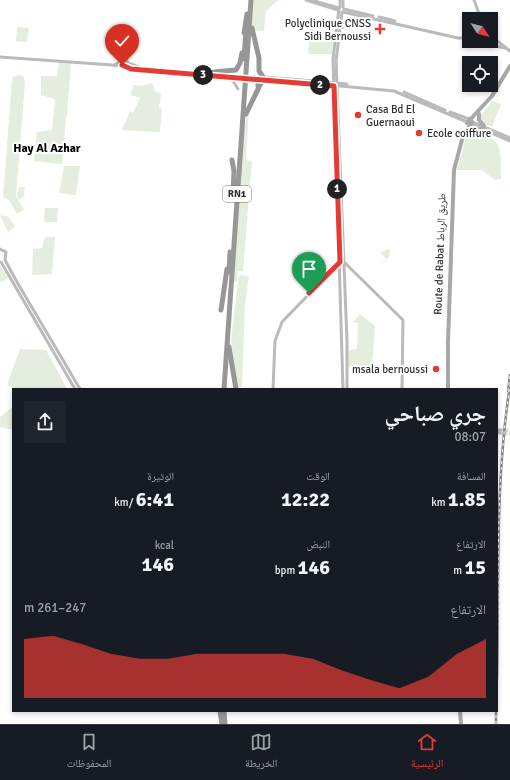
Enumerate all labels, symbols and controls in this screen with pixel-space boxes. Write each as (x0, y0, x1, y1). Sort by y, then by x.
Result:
north arrow (462, 12, 498, 48)
map controls (462, 12, 498, 92)
place label: Polyclinique ِCNSS Sidi Bernoussi (285, 17, 371, 43)
marker: Polyclinique ِCNSS Sidi Bernoussi (374, 23, 386, 35)
pin (105, 24, 139, 65)
icon: check (111, 30, 133, 52)
button: locate (462, 56, 498, 92)
pin: 3 (193, 65, 213, 85)
text: 3 (200, 68, 206, 81)
pin: 2 (310, 75, 330, 95)
text: 2 (317, 78, 323, 91)
place label: Casa Bd El Guernaoui (366, 103, 415, 129)
marker: Casa Bd El Guernaoui (353, 110, 363, 120)
place label: Ecole coiffure (427, 127, 491, 140)
marker: Ecole coiffure (414, 128, 424, 138)
district label: Hay Al Azhar (13, 141, 81, 156)
pin: 1 (327, 179, 347, 199)
text: 1 (334, 182, 340, 195)
road number: RN1 (223, 186, 251, 202)
street label: Route de Rabat طريق الرباط (431, 193, 449, 315)
pin (292, 252, 326, 293)
icon: arrive (298, 258, 320, 280)
place label: msala bernoussi (352, 363, 428, 376)
marker: msala bernoussi (431, 364, 441, 374)
text: جري صباحي (384, 400, 486, 427)
button: share (24, 401, 66, 443)
text: 08:07 (454, 429, 486, 445)
text: الوتيرة (147, 470, 174, 483)
text: الوقت (306, 470, 330, 483)
text: المسافة (457, 470, 486, 483)
text: 6:41 (136, 487, 174, 512)
text: 12:22 (281, 487, 330, 512)
text: 1.85 (448, 487, 486, 512)
text: /km (114, 496, 136, 509)
text: km (431, 496, 448, 509)
text: النبض (307, 538, 330, 551)
text: الارتفاع (456, 538, 486, 551)
text: kcal (155, 539, 174, 552)
text: 146 (142, 552, 174, 577)
text: 146 (298, 555, 330, 580)
text: 15 (464, 555, 486, 580)
text: bpm (275, 564, 298, 577)
text: m (453, 564, 464, 577)
text: 247–261 m (24, 600, 86, 616)
text: الارتفاع (451, 602, 486, 618)
tab: المحفوظات (67, 731, 111, 774)
tab: الخريطة (245, 731, 277, 774)
tab: الرئيسية (411, 731, 443, 774)

